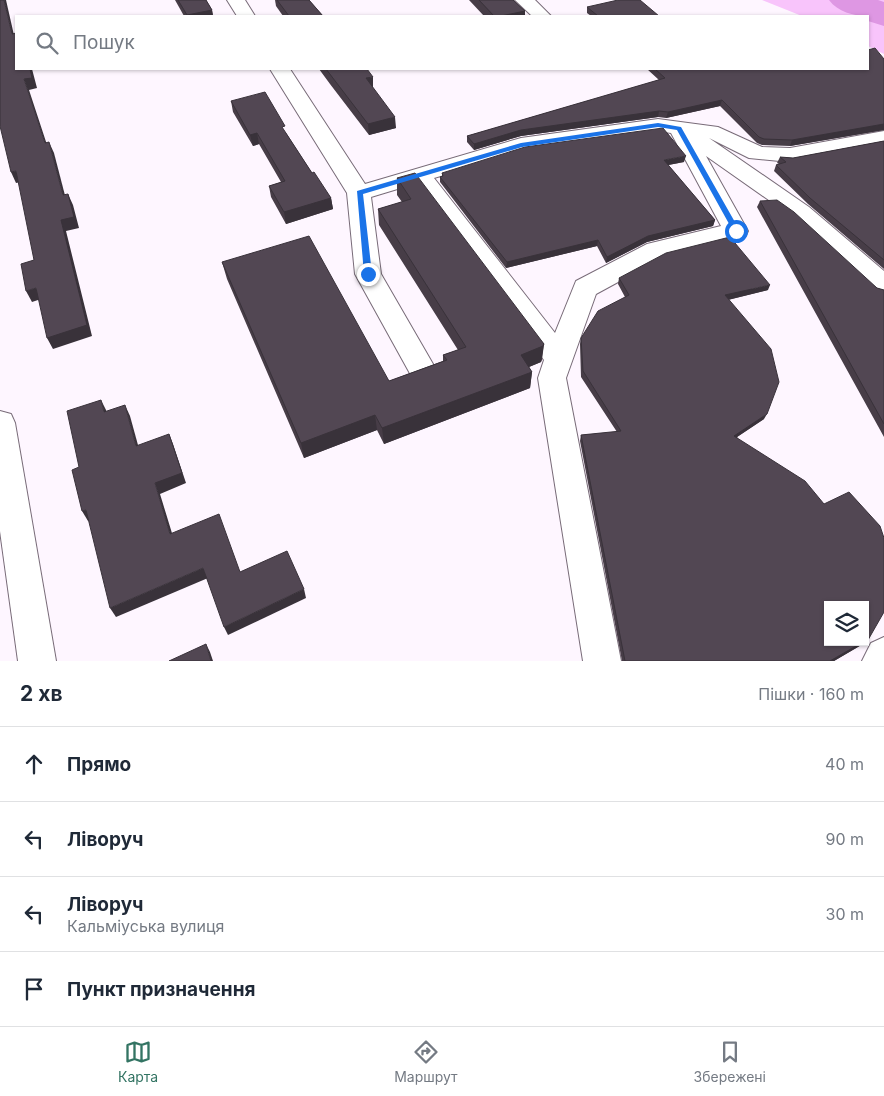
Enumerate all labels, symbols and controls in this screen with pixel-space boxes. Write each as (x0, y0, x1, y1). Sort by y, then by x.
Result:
search box (15, 15, 869, 70)
icon: search (33, 29, 61, 57)
text: Пошук (73, 31, 135, 54)
route start (725, 220, 748, 243)
route end (357, 263, 380, 286)
map controls (824, 601, 869, 646)
button: layers (824, 601, 869, 646)
text: 2 хв (20, 681, 63, 706)
text: Пішки · 160 m (758, 684, 864, 704)
icon: ahead (20, 750, 48, 778)
text: Прямо (67, 753, 131, 776)
text: 40 m (825, 754, 864, 774)
icon: left (20, 825, 48, 853)
text: Ліворуч (67, 828, 143, 851)
text: 90 m (825, 829, 864, 849)
text: Ліворуч (67, 893, 143, 916)
icon: left (20, 900, 48, 928)
text: 30 m (826, 904, 864, 924)
text: Кальміуська вулиця (67, 916, 224, 936)
icon: arrive (20, 975, 48, 1003)
text: Пункт призначення (67, 978, 255, 1001)
tab: Карта (118, 1038, 158, 1085)
tab: Маршрут (394, 1038, 458, 1085)
tab: Збережені (694, 1038, 766, 1085)

